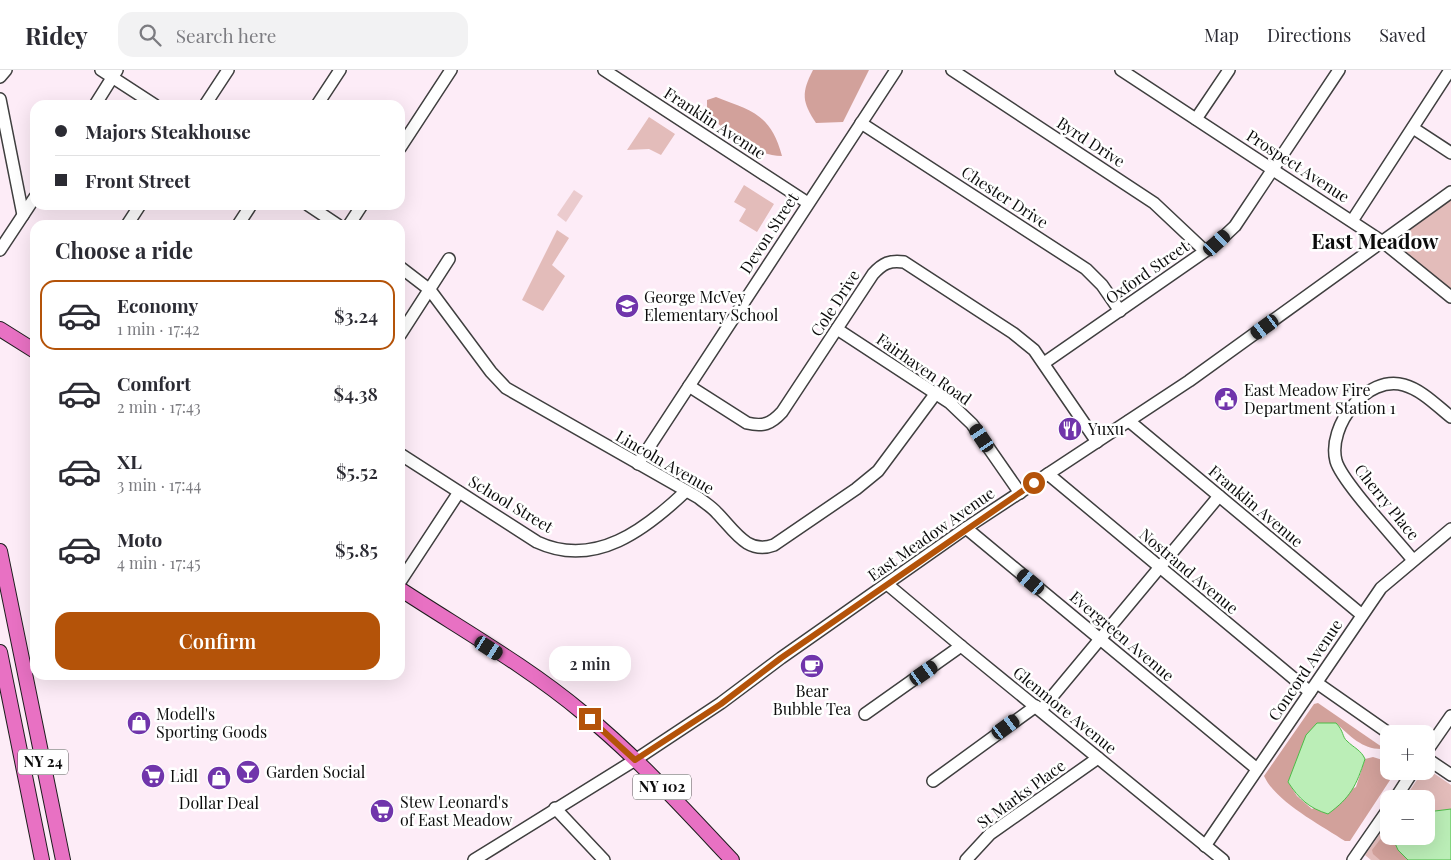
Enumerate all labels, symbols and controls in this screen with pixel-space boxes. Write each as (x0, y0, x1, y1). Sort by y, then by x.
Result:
search box (118, 12, 468, 57)
text: Ridey (25, 19, 88, 51)
icon: search (136, 21, 164, 49)
text: Search here (176, 22, 276, 48)
text: Map (1204, 23, 1239, 47)
text: Directions (1267, 23, 1351, 47)
text: Saved (1379, 23, 1426, 47)
street label: Franklin Avenue (660, 82, 770, 163)
street label: Byrd Drive (1053, 112, 1129, 171)
text: Majors Steakhouse (85, 118, 251, 144)
street label: Prospect Avenue (1243, 124, 1354, 207)
street label: Chester Drive (958, 161, 1053, 232)
text: Front Street (85, 167, 190, 193)
street label: Devon Street (735, 188, 803, 277)
district label: East Meadow (1311, 226, 1439, 254)
car (1200, 227, 1233, 259)
text: Choose a ride (55, 235, 193, 265)
street label: Oxford Street (1101, 235, 1193, 308)
street label: Cole Drive (805, 265, 864, 340)
place label: George McVey Elementary School (644, 286, 779, 325)
text: Economy (117, 292, 198, 318)
icon: car (57, 293, 102, 338)
school or university icon: George McVey Elementary School (614, 293, 640, 319)
text: $3.24 (334, 302, 378, 328)
car (1248, 312, 1281, 342)
text: 1 min · 17:42 (117, 318, 200, 339)
street label: Fairhaven Road (873, 328, 976, 409)
text: Comfort (117, 370, 191, 396)
icon: car (57, 371, 102, 416)
place label: East Meadow Fire Department Station 1 (1244, 379, 1396, 418)
text: $4.38 (334, 380, 378, 406)
public building icon: East Meadow Fire Department Station 1 (1213, 386, 1239, 412)
text: 2 min · 17:43 (117, 396, 201, 417)
restaurant icon: Yuxu (1057, 416, 1083, 442)
place label: Yuxu (1087, 418, 1124, 439)
car (967, 421, 996, 455)
street label: Lincoln Avenue (612, 425, 718, 498)
text: XL (117, 448, 142, 474)
icon: car (57, 449, 102, 494)
text: $5.52 (336, 458, 378, 484)
street label: Cherry Place (1350, 459, 1425, 544)
street label: Franklin Avenue (1205, 460, 1308, 551)
street label: School Street (465, 470, 558, 537)
route start (1023, 472, 1045, 494)
text: 3 min · 17:44 (117, 474, 201, 495)
street label: East Meadow Avenue (863, 482, 998, 585)
street label: Nostrand Avenue (1136, 523, 1243, 618)
text: Moto (117, 526, 162, 552)
icon: car (57, 527, 102, 572)
text: $5.85 (335, 536, 378, 562)
text: 4 min · 17:45 (117, 552, 201, 573)
car (1014, 567, 1047, 597)
street label: Evergreen Avenue (1066, 586, 1179, 685)
button: Confirm (55, 612, 380, 670)
street label: Concord Avenue (1263, 615, 1346, 725)
car (472, 634, 505, 662)
callout: 2 min (549, 646, 631, 682)
text: 2 min (570, 653, 610, 674)
cafe icon: Bear Bubble Tea (799, 653, 825, 679)
car (907, 658, 940, 688)
street label: Glenmore Avenue (1009, 661, 1121, 758)
place label: Bear Bubble Tea (773, 680, 851, 719)
place label: Modell's Sporting Goods (156, 703, 267, 742)
route end (579, 708, 601, 730)
shop icon: Modell's Sporting Goods (126, 710, 152, 736)
car (989, 712, 1022, 742)
map controls (1380, 725, 1435, 845)
button: + (1380, 725, 1435, 780)
road number: NY 24 (18, 750, 68, 774)
street label: St Marks Place (972, 754, 1069, 833)
bar icon: Garden Social (235, 759, 261, 785)
place label: Garden Social (266, 761, 366, 782)
supermarket icon: Lidl (140, 763, 166, 789)
place label: Lidl (170, 765, 198, 786)
shop icon: Dollar Deal (206, 765, 232, 791)
road number: NY 102 (633, 774, 691, 800)
button: − (1380, 790, 1435, 845)
place label: Stew Leonard's of East Meadow (400, 791, 513, 830)
place label: Dollar Deal (179, 792, 260, 813)
supermarket icon: Stew Leonard's of East Meadow (369, 798, 395, 824)

